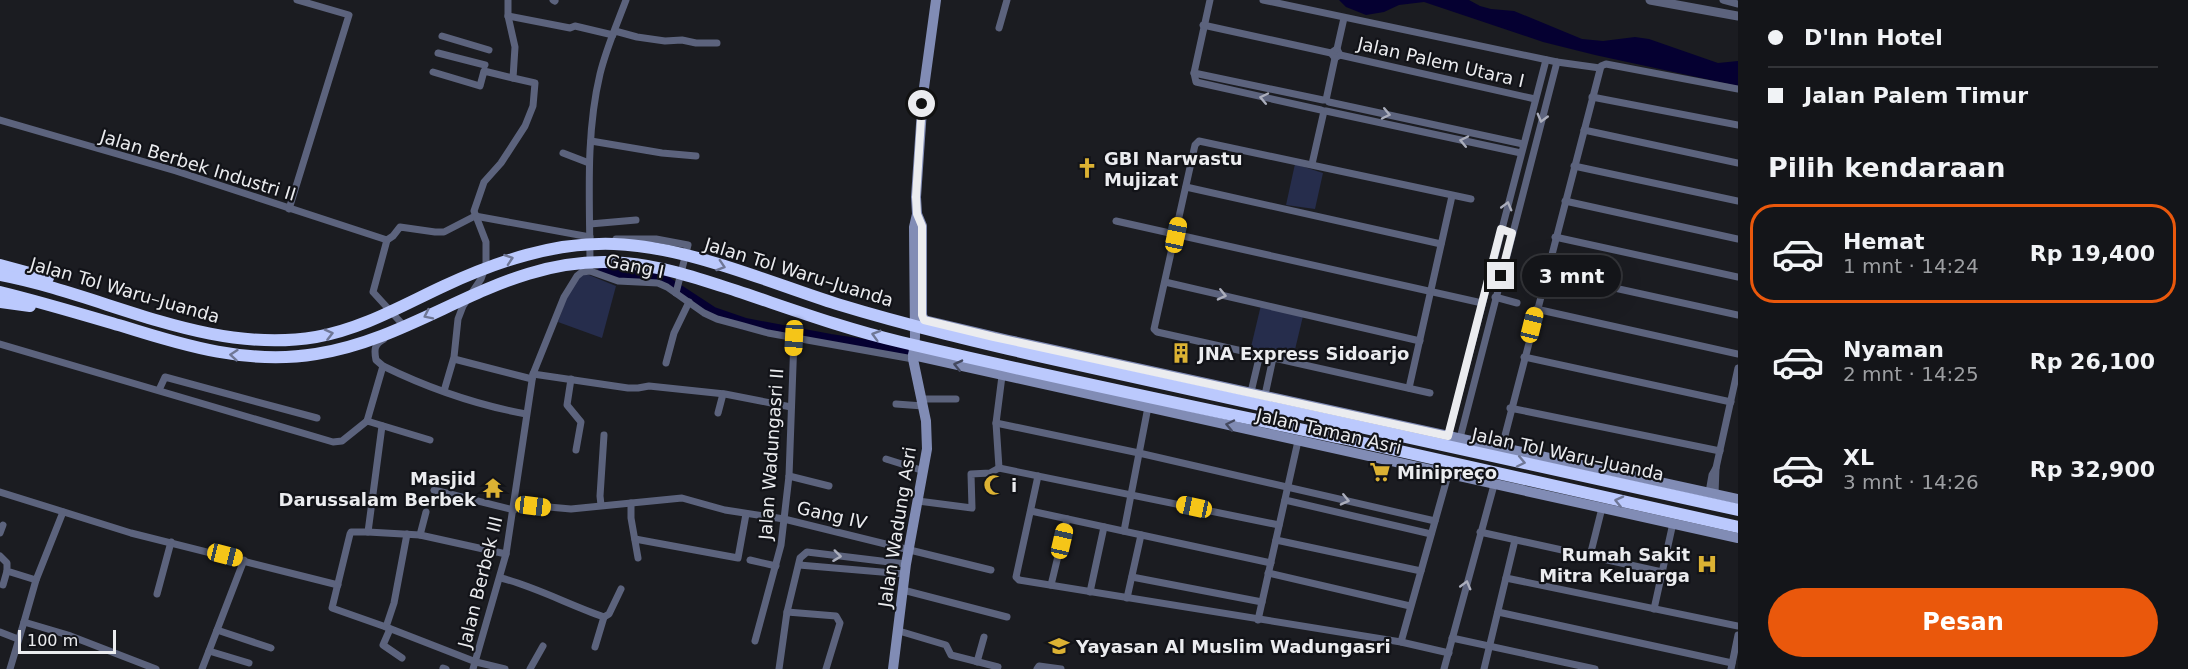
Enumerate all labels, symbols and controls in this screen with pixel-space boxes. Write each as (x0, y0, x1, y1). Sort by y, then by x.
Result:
text: D'Inn Hotel (1804, 25, 1943, 50)
street label: Jalan Palem Utara I (1355, 32, 1526, 91)
text: Jalan Palem Timur (1804, 83, 2028, 108)
route start (908, 90, 935, 117)
one-way arrow (1259, 92, 1269, 105)
one-way arrow (1381, 107, 1391, 120)
one-way arrow (1536, 113, 1549, 123)
street label: Jalan Berbek Industri II (97, 125, 298, 205)
one-way arrow (1459, 135, 1469, 148)
place label: GBI Narwastu Mujizat (1104, 148, 1242, 190)
text: Pilih kendaraan (1768, 152, 2005, 183)
church icon: GBI Narwastu Mujizat (1075, 156, 1099, 180)
one-way arrow (1500, 201, 1512, 212)
car (1163, 216, 1189, 254)
icon: car (1771, 227, 1825, 281)
text: Hemat (1843, 229, 1925, 254)
street label: Jalan Tol Waru–Juanda (701, 233, 896, 311)
text: Rp 19,400 (2030, 241, 2155, 266)
street label: Gang I (604, 250, 666, 282)
street label: Jalan Tol Waru–Juanda (27, 253, 222, 327)
one-way arrow (503, 254, 514, 267)
text: 1 mnt · 14:24 (1843, 254, 1979, 278)
callout: 3 mnt (1522, 255, 1621, 297)
one-way arrow (715, 259, 726, 271)
route end (1487, 262, 1514, 289)
text: 3 mnt (1539, 264, 1604, 288)
one-way arrow (1217, 288, 1227, 301)
car (1519, 305, 1545, 345)
one-way arrow (424, 307, 435, 319)
car (784, 320, 804, 356)
one-way arrow (324, 328, 334, 341)
one-way arrow (871, 330, 882, 342)
icon: car (1771, 335, 1825, 389)
text: Nyaman (1843, 337, 1944, 362)
building icon: JNA Express Sidoarjo (1169, 341, 1193, 365)
place label: JNA Express Sidoarjo (1196, 343, 1409, 364)
one-way arrow (229, 348, 238, 361)
text: Rp 26,100 (2030, 349, 2155, 374)
one-way arrow (953, 359, 963, 372)
text: 2 mnt · 14:25 (1843, 362, 1979, 386)
street label: Jalan Wadungasri II (754, 367, 787, 542)
street label: Jalan Taman Asri (1253, 404, 1404, 458)
one-way arrow (1225, 420, 1235, 433)
street label: Jalan Tol Waru–Juanda (1469, 423, 1666, 485)
icon: car (1771, 443, 1825, 497)
street label: Jalan Wadung Asri (874, 445, 920, 610)
text: XL (1843, 445, 1874, 470)
one-way arrow (1516, 455, 1526, 468)
text: Rp 32,900 (2030, 457, 2155, 482)
supermarket icon: Minipreço (1368, 460, 1392, 484)
place label: Minipreço (1397, 462, 1497, 483)
place label: Masjid Darussalam Berbek (278, 468, 477, 510)
text: 3 mnt · 14:26 (1843, 470, 1979, 494)
mosque icon: i (982, 473, 1006, 497)
place label: i (1011, 475, 1017, 496)
temple icon: Masjid Darussalam Berbek (481, 476, 505, 500)
one-way arrow (1340, 493, 1350, 506)
car (1175, 494, 1213, 520)
car (514, 495, 552, 517)
one-way arrow (1615, 495, 1625, 508)
street label: Gang IV (795, 497, 870, 533)
street label: Jalan Berbek III (453, 514, 507, 651)
car (1049, 521, 1075, 561)
car (205, 542, 245, 568)
place label: Rumah Sakit Mitra Keluarga (1539, 544, 1690, 586)
one-way arrow (832, 549, 841, 562)
hospital icon: Rumah Sakit Mitra Keluarga (1695, 552, 1719, 576)
one-way arrow (1459, 580, 1471, 591)
button: Pesan (1768, 588, 2158, 657)
scale bar (18, 627, 116, 654)
text: 100 m (27, 631, 78, 650)
school or university icon: Yayasan Al Muslim Wadungasri (1047, 634, 1071, 658)
place label: Yayasan Al Muslim Wadungasri (1075, 636, 1391, 657)

